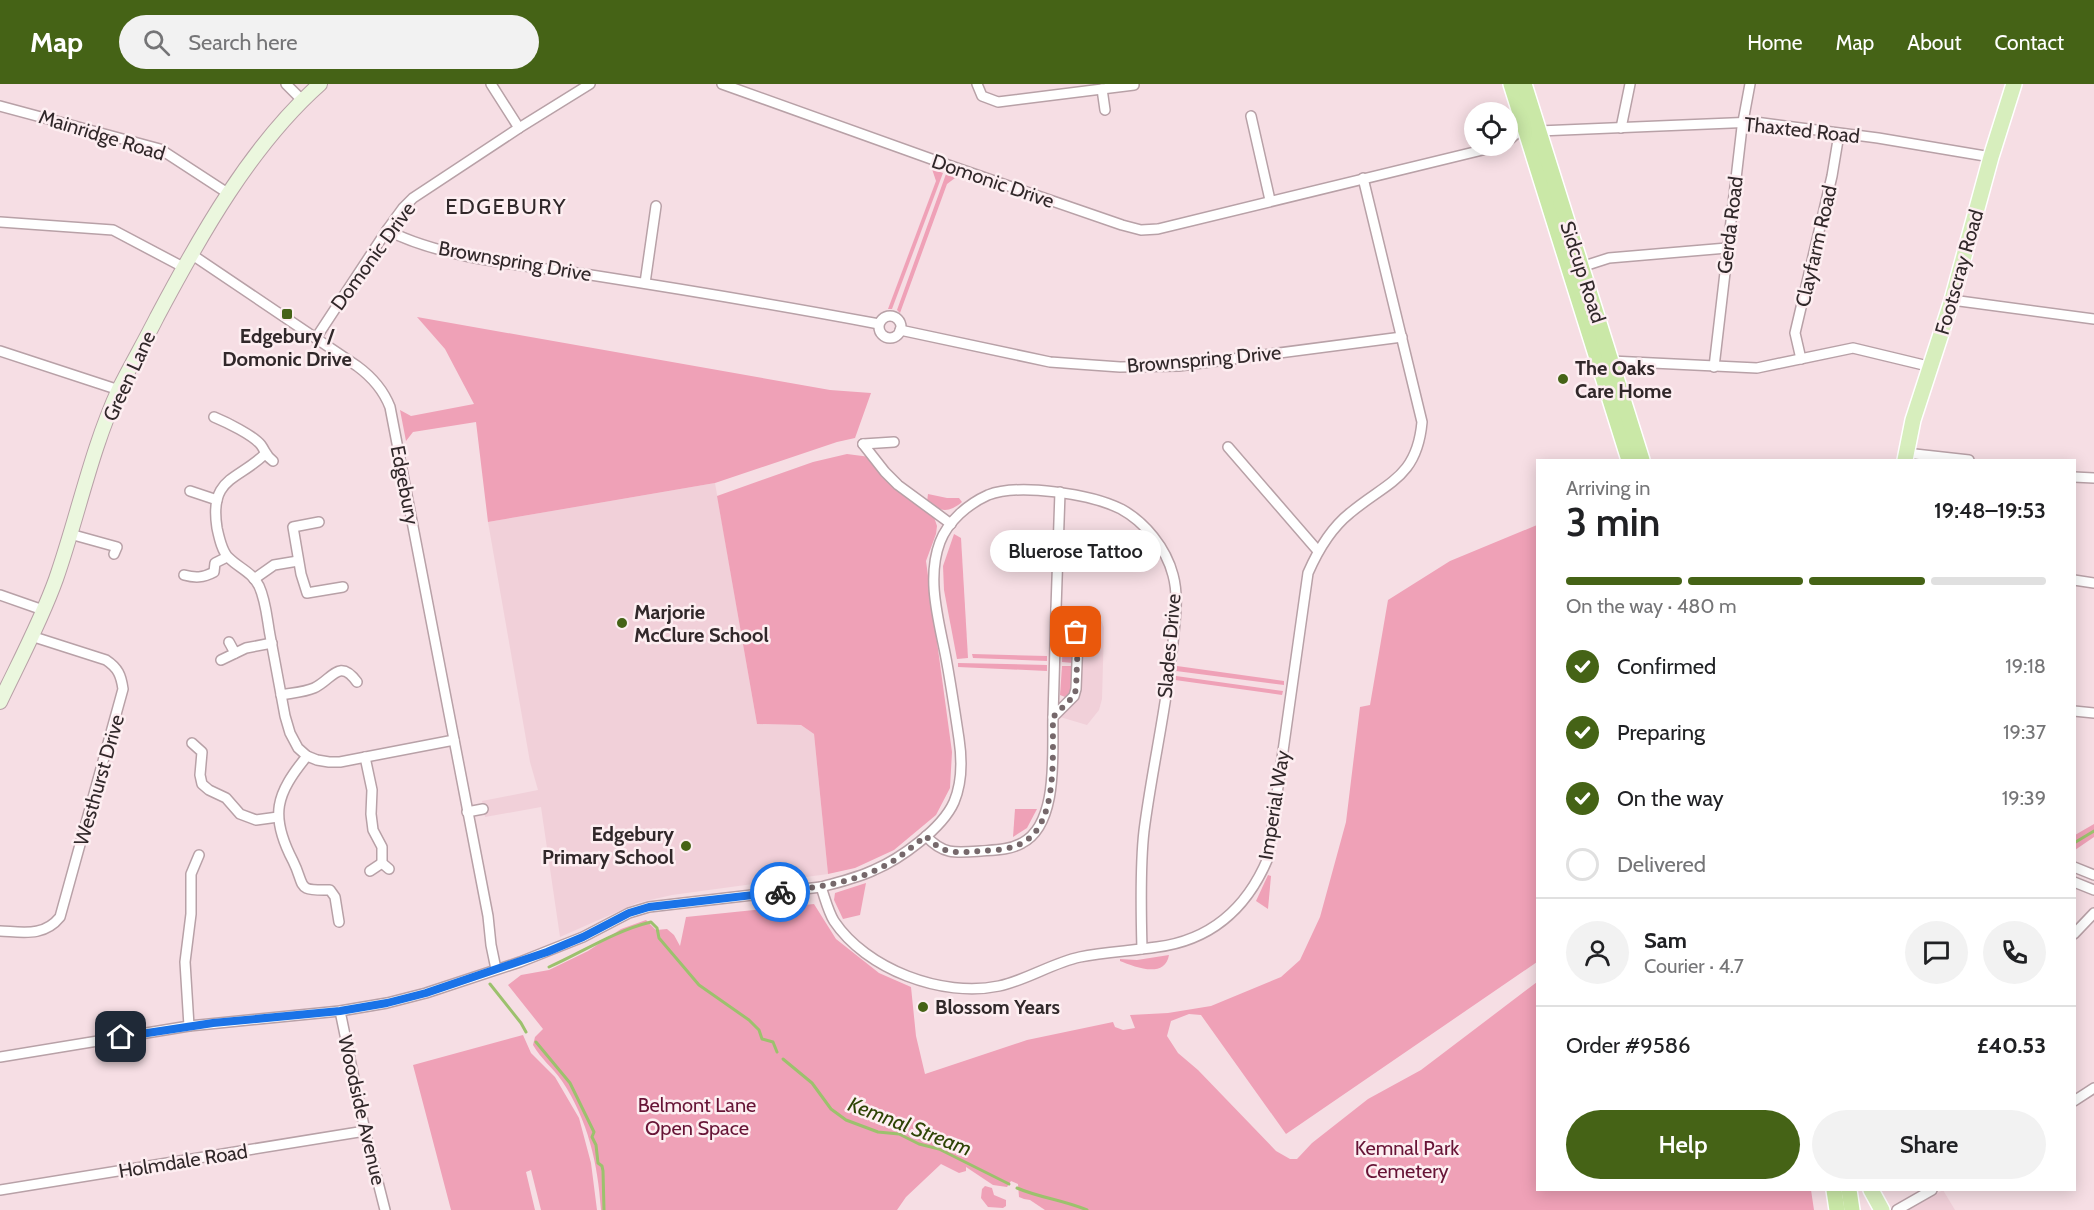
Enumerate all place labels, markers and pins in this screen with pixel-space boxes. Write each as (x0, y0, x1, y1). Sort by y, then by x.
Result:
marker: Edgebury / Domonic Drive (280, 307, 294, 321)
place label: Edgebury / Domonic Drive (222, 324, 352, 371)
place label: The Oaks Care Home (1575, 356, 1672, 403)
marker: The Oaks Care Home (1556, 372, 1570, 386)
callout: Bluerose Tattoo (990, 530, 1162, 572)
place label: Marjorie McClure School (634, 600, 769, 647)
pin (1050, 606, 1101, 657)
marker: Marjorie McClure School (615, 616, 629, 630)
place label: Edgebury Primary School (542, 822, 674, 869)
marker: Edgebury Primary School (679, 839, 693, 853)
place label: Blossom Years (935, 995, 1060, 1019)
marker: Blossom Years (916, 1000, 930, 1014)
pin (95, 1011, 146, 1062)

